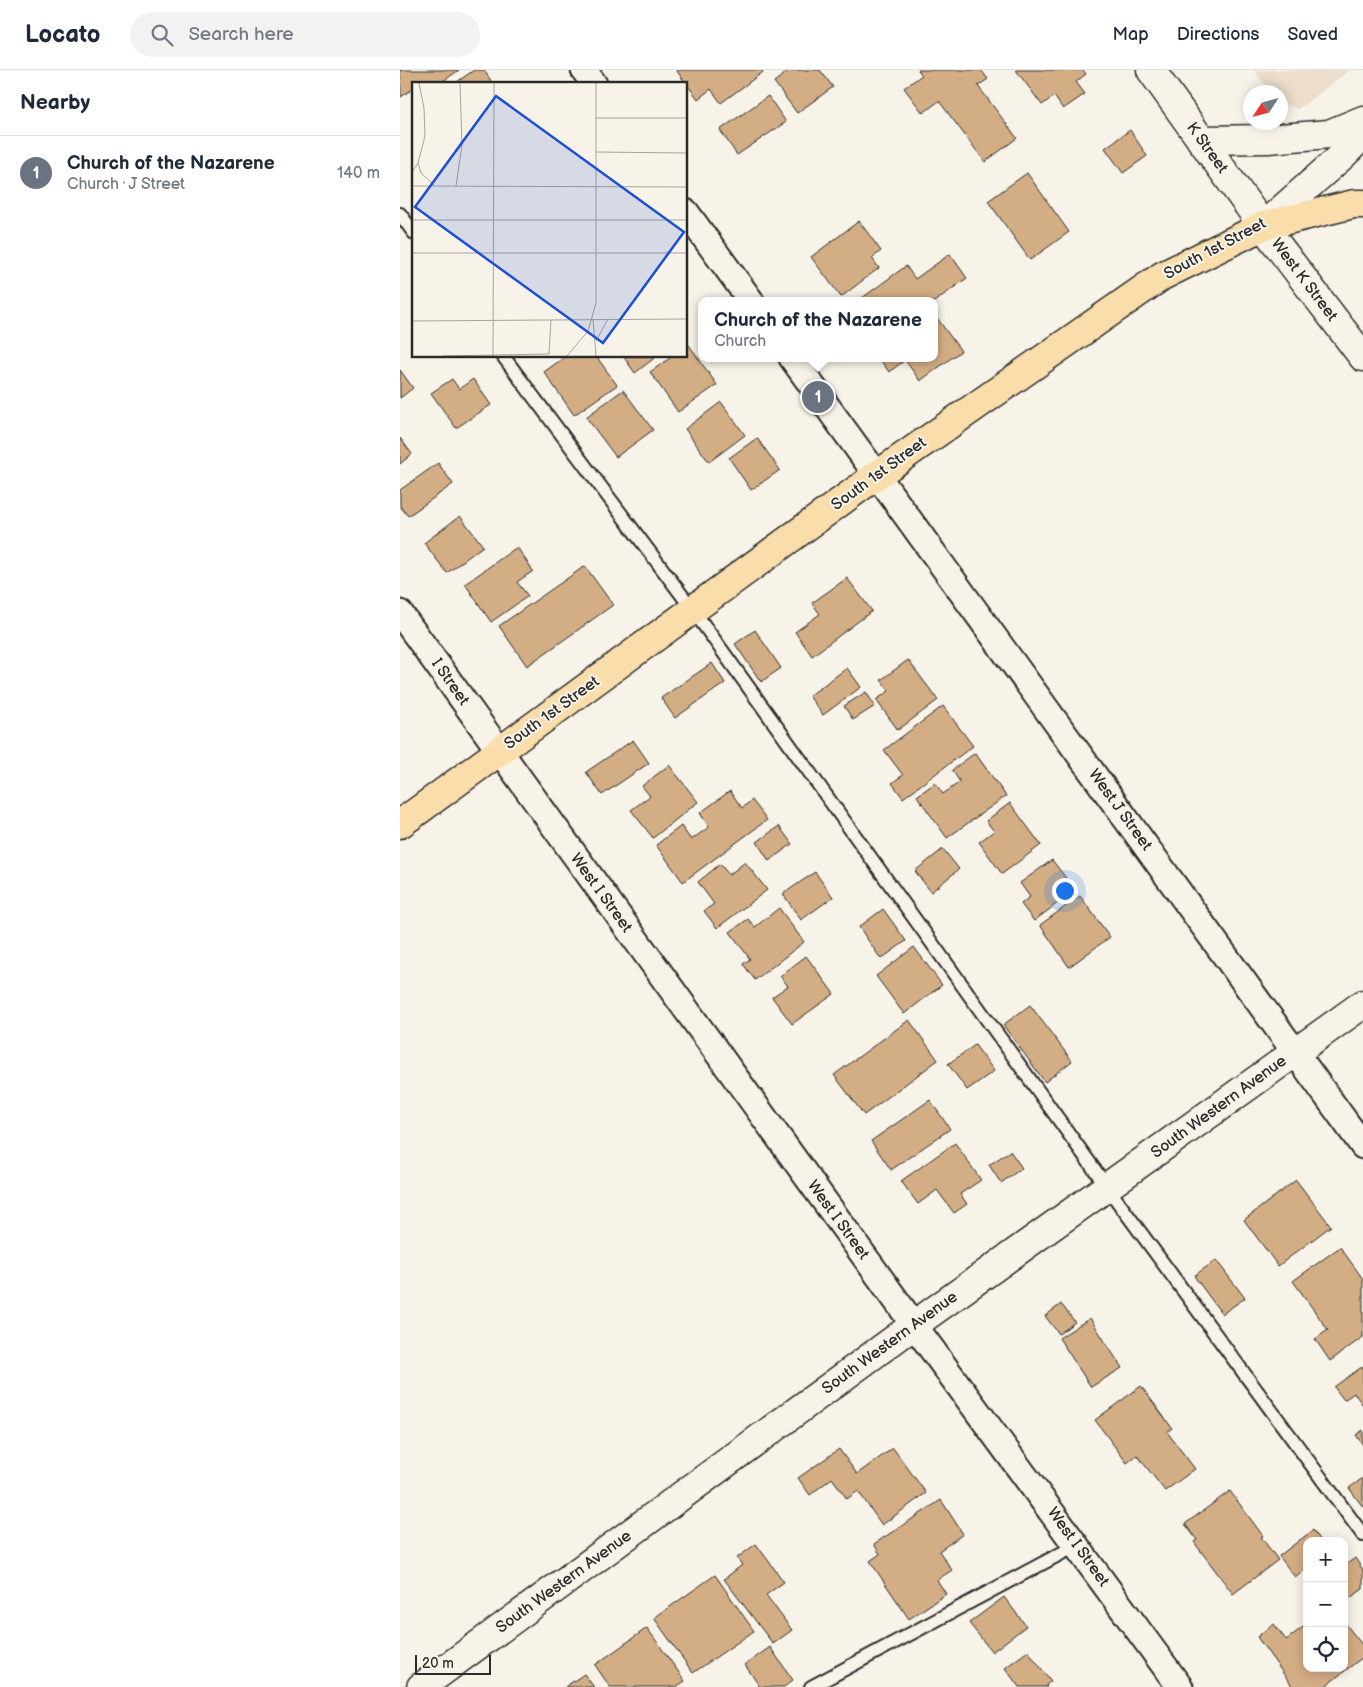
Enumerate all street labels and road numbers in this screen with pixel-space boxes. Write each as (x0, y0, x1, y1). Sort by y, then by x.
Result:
street label: K Street (1182, 119, 1232, 177)
street label: South 1st Street (1161, 214, 1269, 284)
street label: West K Street (1267, 235, 1341, 325)
street label: South 1st Street (828, 433, 930, 515)
street label: I Street (427, 655, 473, 709)
street label: South 1st Street (501, 672, 603, 754)
street label: West J Street (1084, 766, 1156, 855)
street label: West I Street (566, 850, 636, 936)
street label: South Western Avenue (1148, 1051, 1291, 1163)
street label: West I Street (803, 1177, 873, 1263)
street label: South Western Avenue (819, 1287, 962, 1399)
street label: West I Street (1043, 1504, 1113, 1590)
street label: South Western Avenue (493, 1526, 636, 1638)

